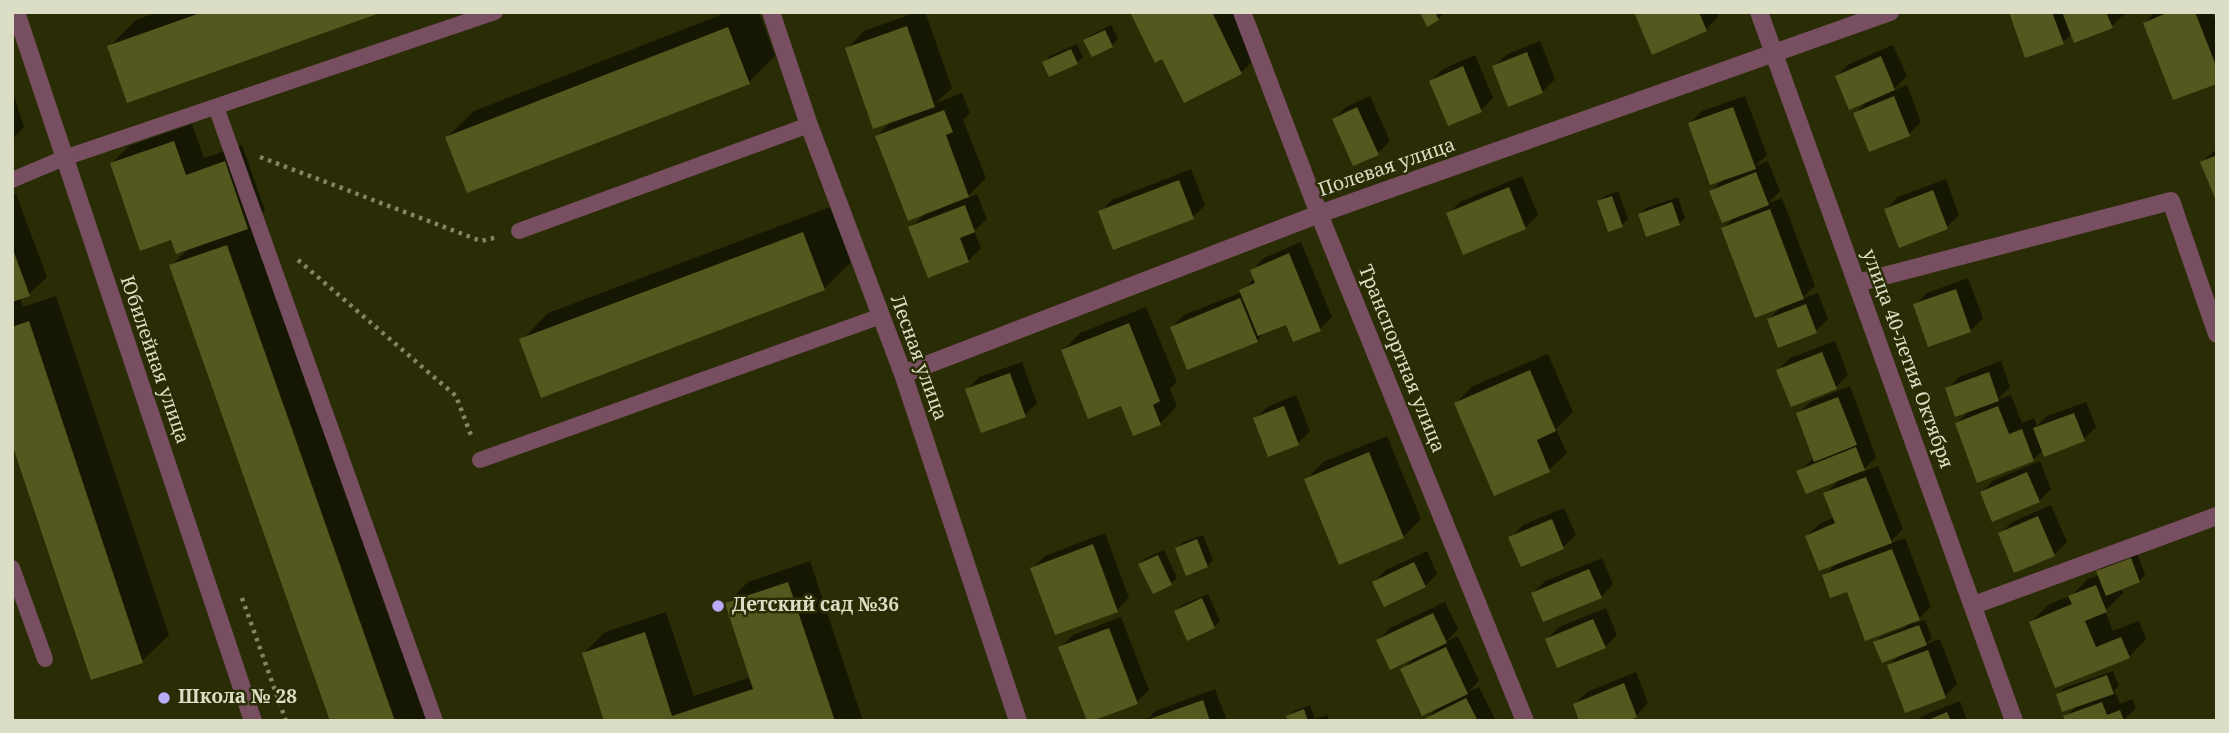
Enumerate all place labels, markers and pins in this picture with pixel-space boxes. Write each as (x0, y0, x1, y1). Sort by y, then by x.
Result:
place label: Детский сад №36 (732, 595, 899, 617)
marker: Детский сад №36 (710, 598, 726, 614)
place label: Школа № 28 (178, 687, 297, 709)
marker: Школа № 28 (156, 690, 172, 706)

